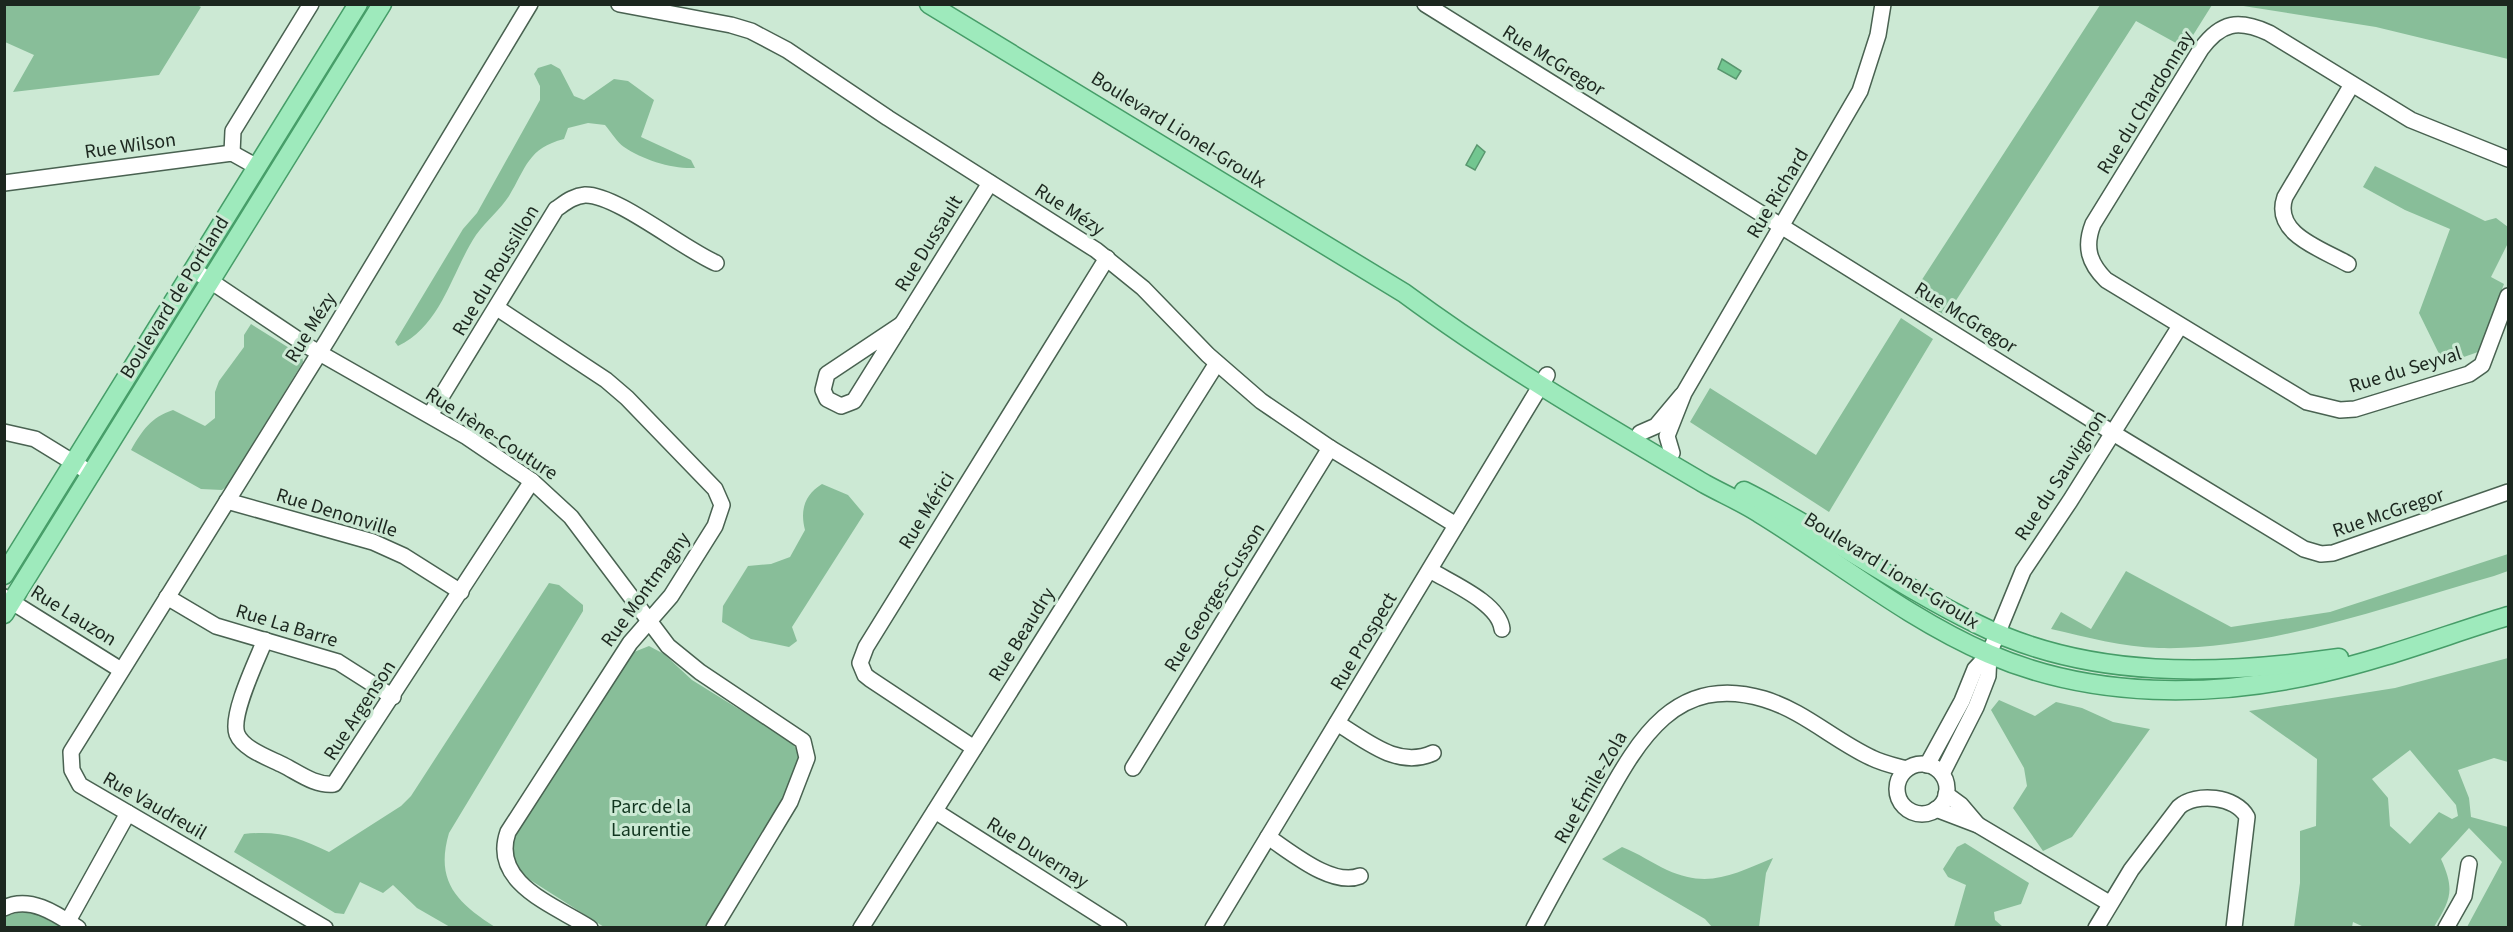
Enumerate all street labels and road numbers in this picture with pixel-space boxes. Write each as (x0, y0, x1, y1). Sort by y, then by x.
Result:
street label: Rue McGregor (1497, 18, 1610, 104)
street label: Rue du Chardonnay (2090, 25, 2202, 180)
street label: Boulevard Lionel-Groulx (1085, 64, 1272, 195)
street label: Rue Wilson (83, 126, 178, 166)
street label: Rue Richard (1740, 143, 1816, 244)
street label: Rue Mézy (1029, 177, 1111, 243)
street label: Rue Dussault (888, 190, 970, 297)
street label: Rue du Roussillon (446, 200, 546, 341)
street label: Boulevard de Portland (113, 211, 236, 384)
street label: Rue McGregor (1909, 275, 2022, 361)
street label: Rue Mézy (278, 286, 344, 368)
street label: Rue du Seyval (2346, 340, 2465, 400)
street label: Rue Irène-Couture (420, 380, 563, 487)
street label: Rue du Sauvignon (2008, 405, 2114, 546)
street label: Rue Mérici (892, 466, 962, 555)
street label: Rue Denonville (273, 481, 401, 545)
street label: Rue McGregor (2329, 481, 2448, 545)
street label: Boulevard Lionel-Groulx (1798, 505, 1985, 636)
street label: Rue Georges-Cusson (1158, 518, 1272, 678)
street label: Rue Montmagny (594, 526, 698, 653)
street label: Rue Lauzon (25, 578, 122, 653)
street label: Rue Beaudry (982, 581, 1062, 687)
street label: Rue Prospect (1323, 587, 1404, 696)
street label: Rue La Barre (232, 597, 341, 655)
street label: Rue Argenson (317, 655, 403, 766)
street label: Rue Émile-Zola (1547, 726, 1634, 849)
street label: Rue Vaudreuil (97, 765, 212, 847)
street label: Rue Duvernay (981, 810, 1095, 896)

